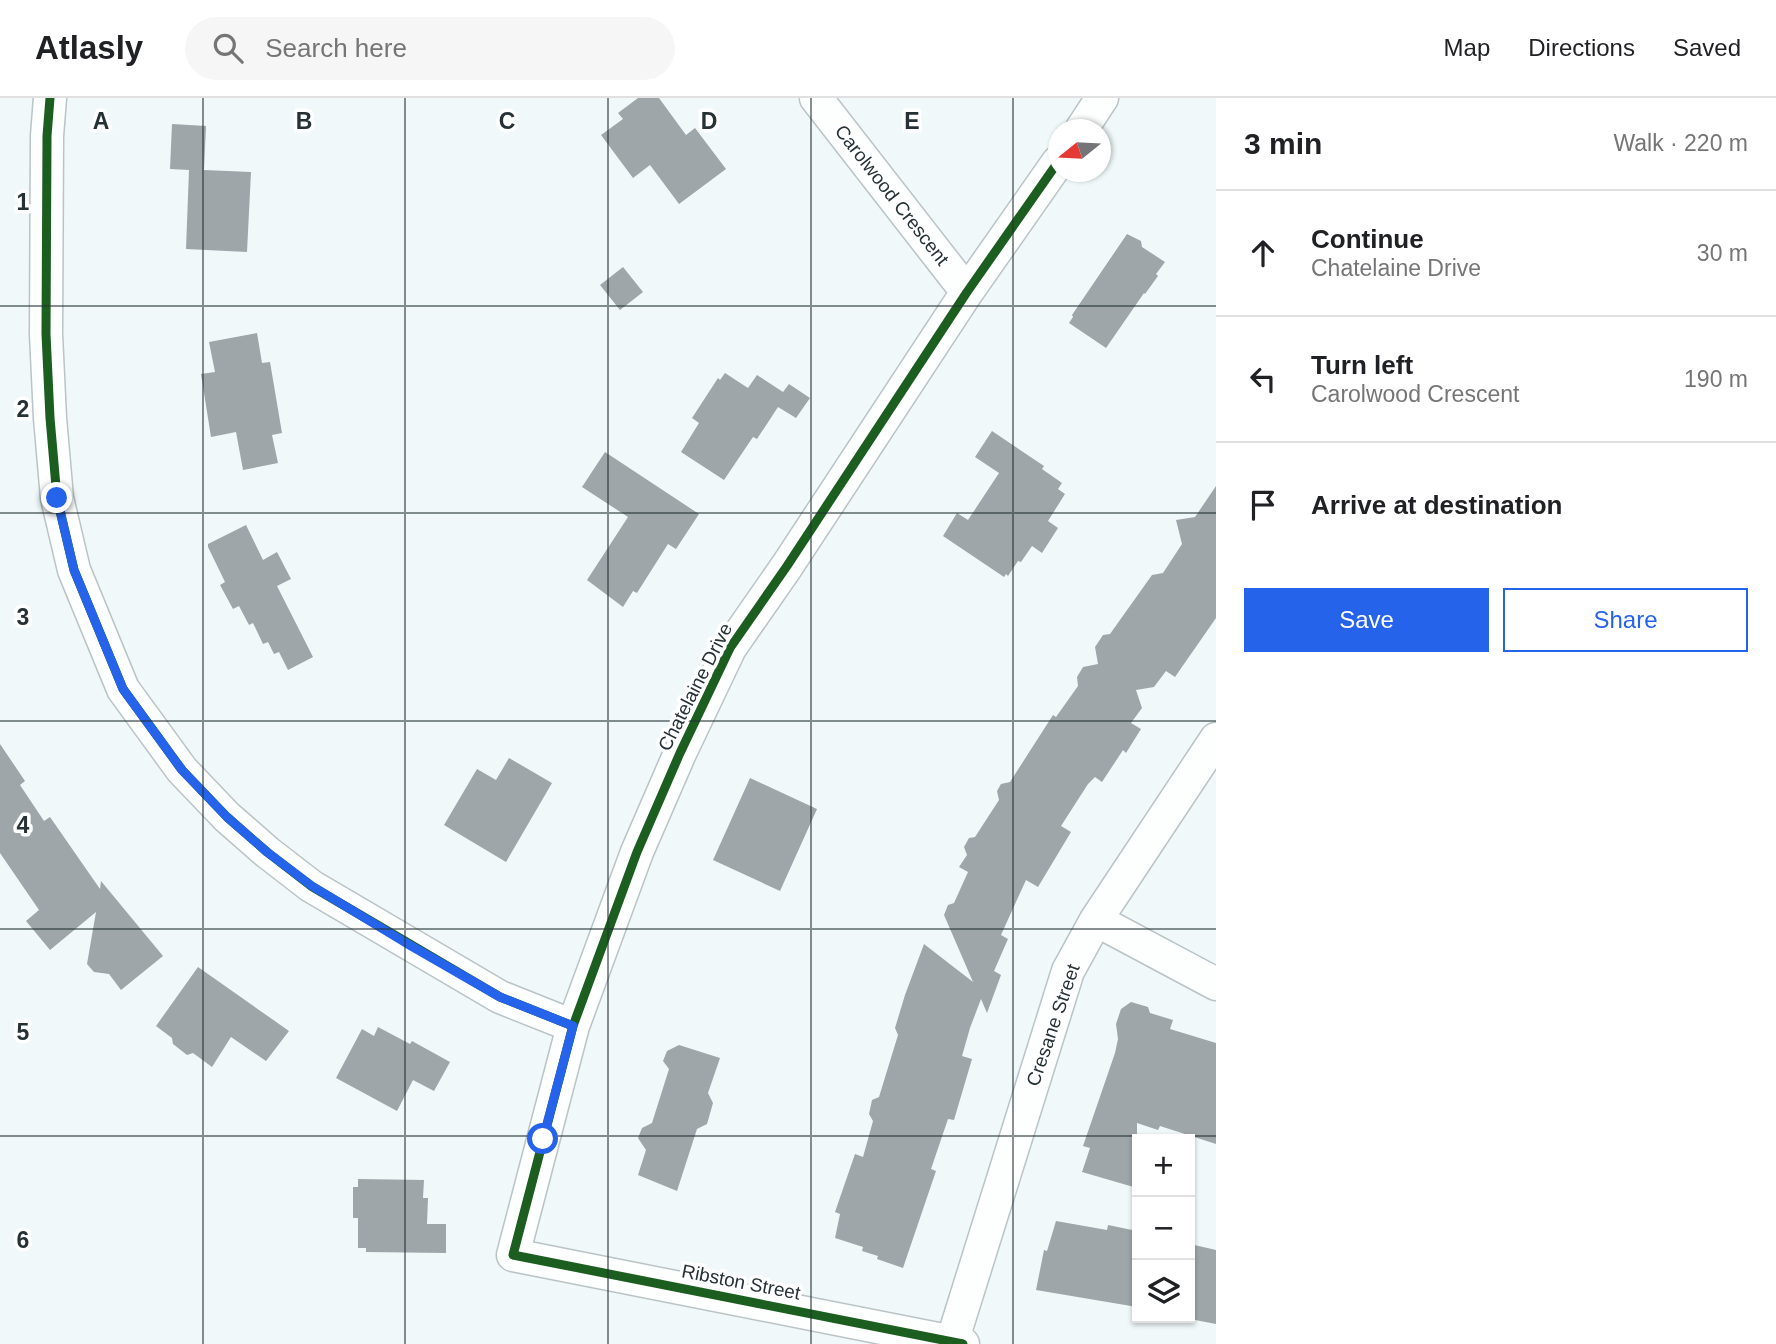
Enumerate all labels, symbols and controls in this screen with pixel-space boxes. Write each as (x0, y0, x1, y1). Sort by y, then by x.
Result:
search box (185, 17, 675, 80)
text: Atlasly (35, 29, 143, 66)
icon: search (209, 29, 247, 67)
text: Search here (265, 33, 407, 63)
text: Map (1444, 34, 1490, 61)
text: Directions (1528, 34, 1635, 61)
text: Saved (1673, 34, 1741, 61)
text: A (93, 108, 109, 134)
text: B (296, 108, 312, 134)
text: C (499, 108, 515, 134)
text: D (701, 108, 717, 134)
text: E (904, 108, 920, 134)
north arrow (1048, 119, 1111, 182)
street label: Carolwood Crescent (831, 121, 954, 270)
text: 3 min (1244, 127, 1322, 160)
text: Walk · 220 m (1613, 130, 1748, 156)
text: 1 (17, 189, 30, 215)
text: Continue (1311, 224, 1424, 254)
icon: ahead (1244, 234, 1282, 272)
text: 30 m (1697, 240, 1748, 266)
text: Chatelaine Drive (1311, 255, 1481, 281)
text: Turn left (1311, 350, 1413, 380)
icon: left (1244, 360, 1282, 398)
text: 190 m (1684, 366, 1748, 392)
text: Carolwood Crescent (1311, 381, 1519, 407)
text: 2 (17, 396, 29, 422)
route end (41, 482, 72, 513)
icon: arrive (1244, 486, 1282, 524)
text: Arrive at destination (1311, 490, 1562, 520)
button: Save (1244, 588, 1489, 652)
button: Share (1503, 588, 1748, 652)
text: 3 (17, 604, 29, 630)
street label: Chatelaine Drive (654, 620, 736, 754)
text: 4 (17, 812, 30, 838)
street label: Cresane Street (1022, 960, 1084, 1089)
text: 5 (17, 1019, 30, 1045)
route start (527, 1123, 558, 1154)
map controls (1132, 1134, 1195, 1323)
button: + (1132, 1134, 1195, 1197)
button: − (1132, 1197, 1195, 1260)
text: 6 (17, 1227, 29, 1253)
street label: Ribston Street (680, 1260, 803, 1304)
button: layers (1132, 1260, 1195, 1323)

